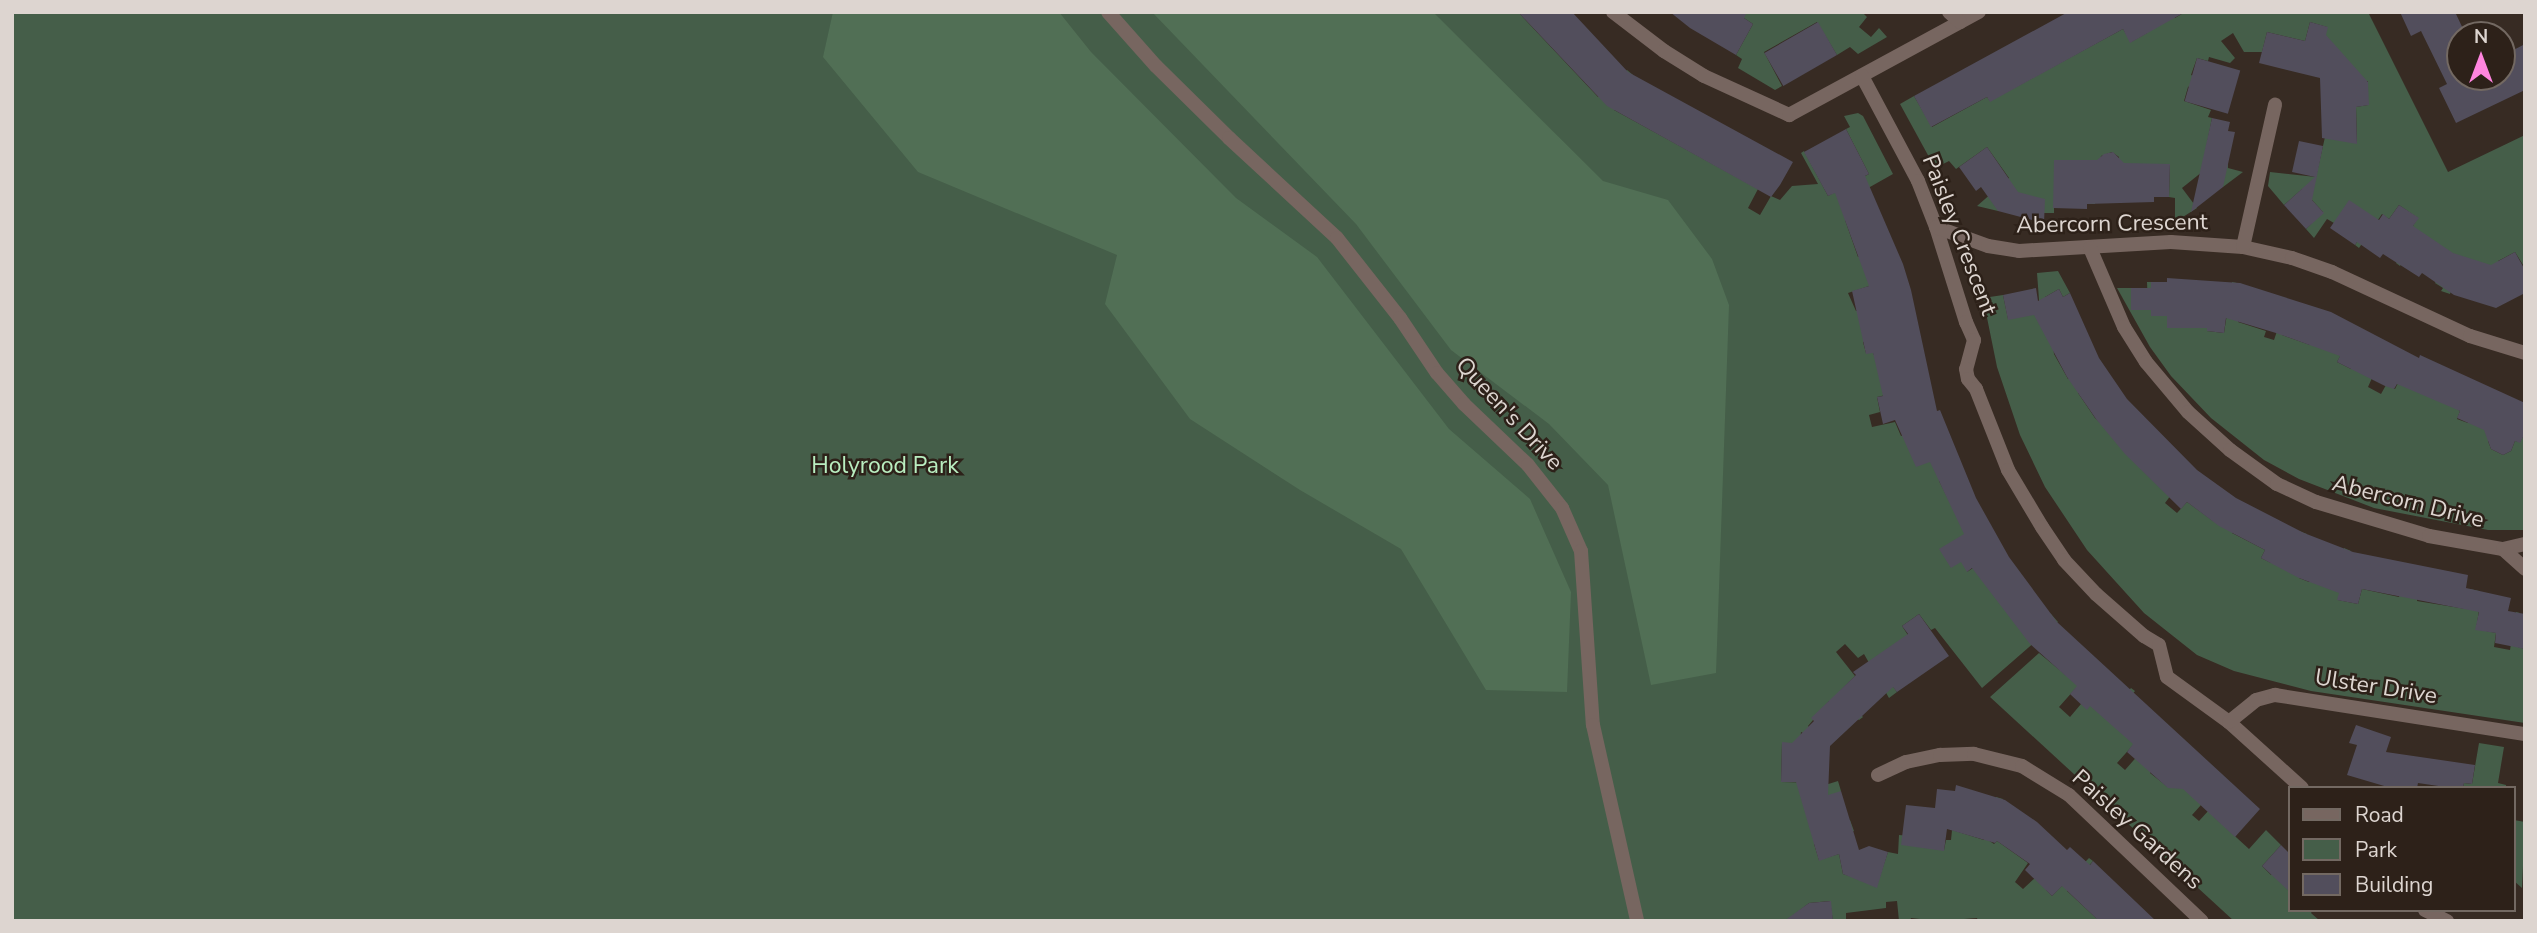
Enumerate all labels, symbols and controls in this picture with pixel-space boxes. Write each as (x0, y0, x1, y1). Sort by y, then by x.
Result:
north arrow (2446, 21, 2516, 91)
text: N (2474, 24, 2488, 50)
street label: Paisley Crescent (1916, 151, 2002, 319)
street label: Abercorn Crescent (2016, 209, 2208, 239)
street label: Queen's Drive (1450, 352, 1568, 476)
park label: Holyrood Park (811, 452, 959, 480)
street label: Abercorn Drive (2329, 470, 2487, 534)
street label: Ulster Drive (2313, 664, 2439, 710)
street label: Paisley Gardens (2066, 764, 2208, 896)
legend (2288, 786, 2516, 912)
text: Road (2355, 801, 2404, 829)
text: Park (2355, 836, 2397, 864)
text: Building (2355, 871, 2433, 899)

